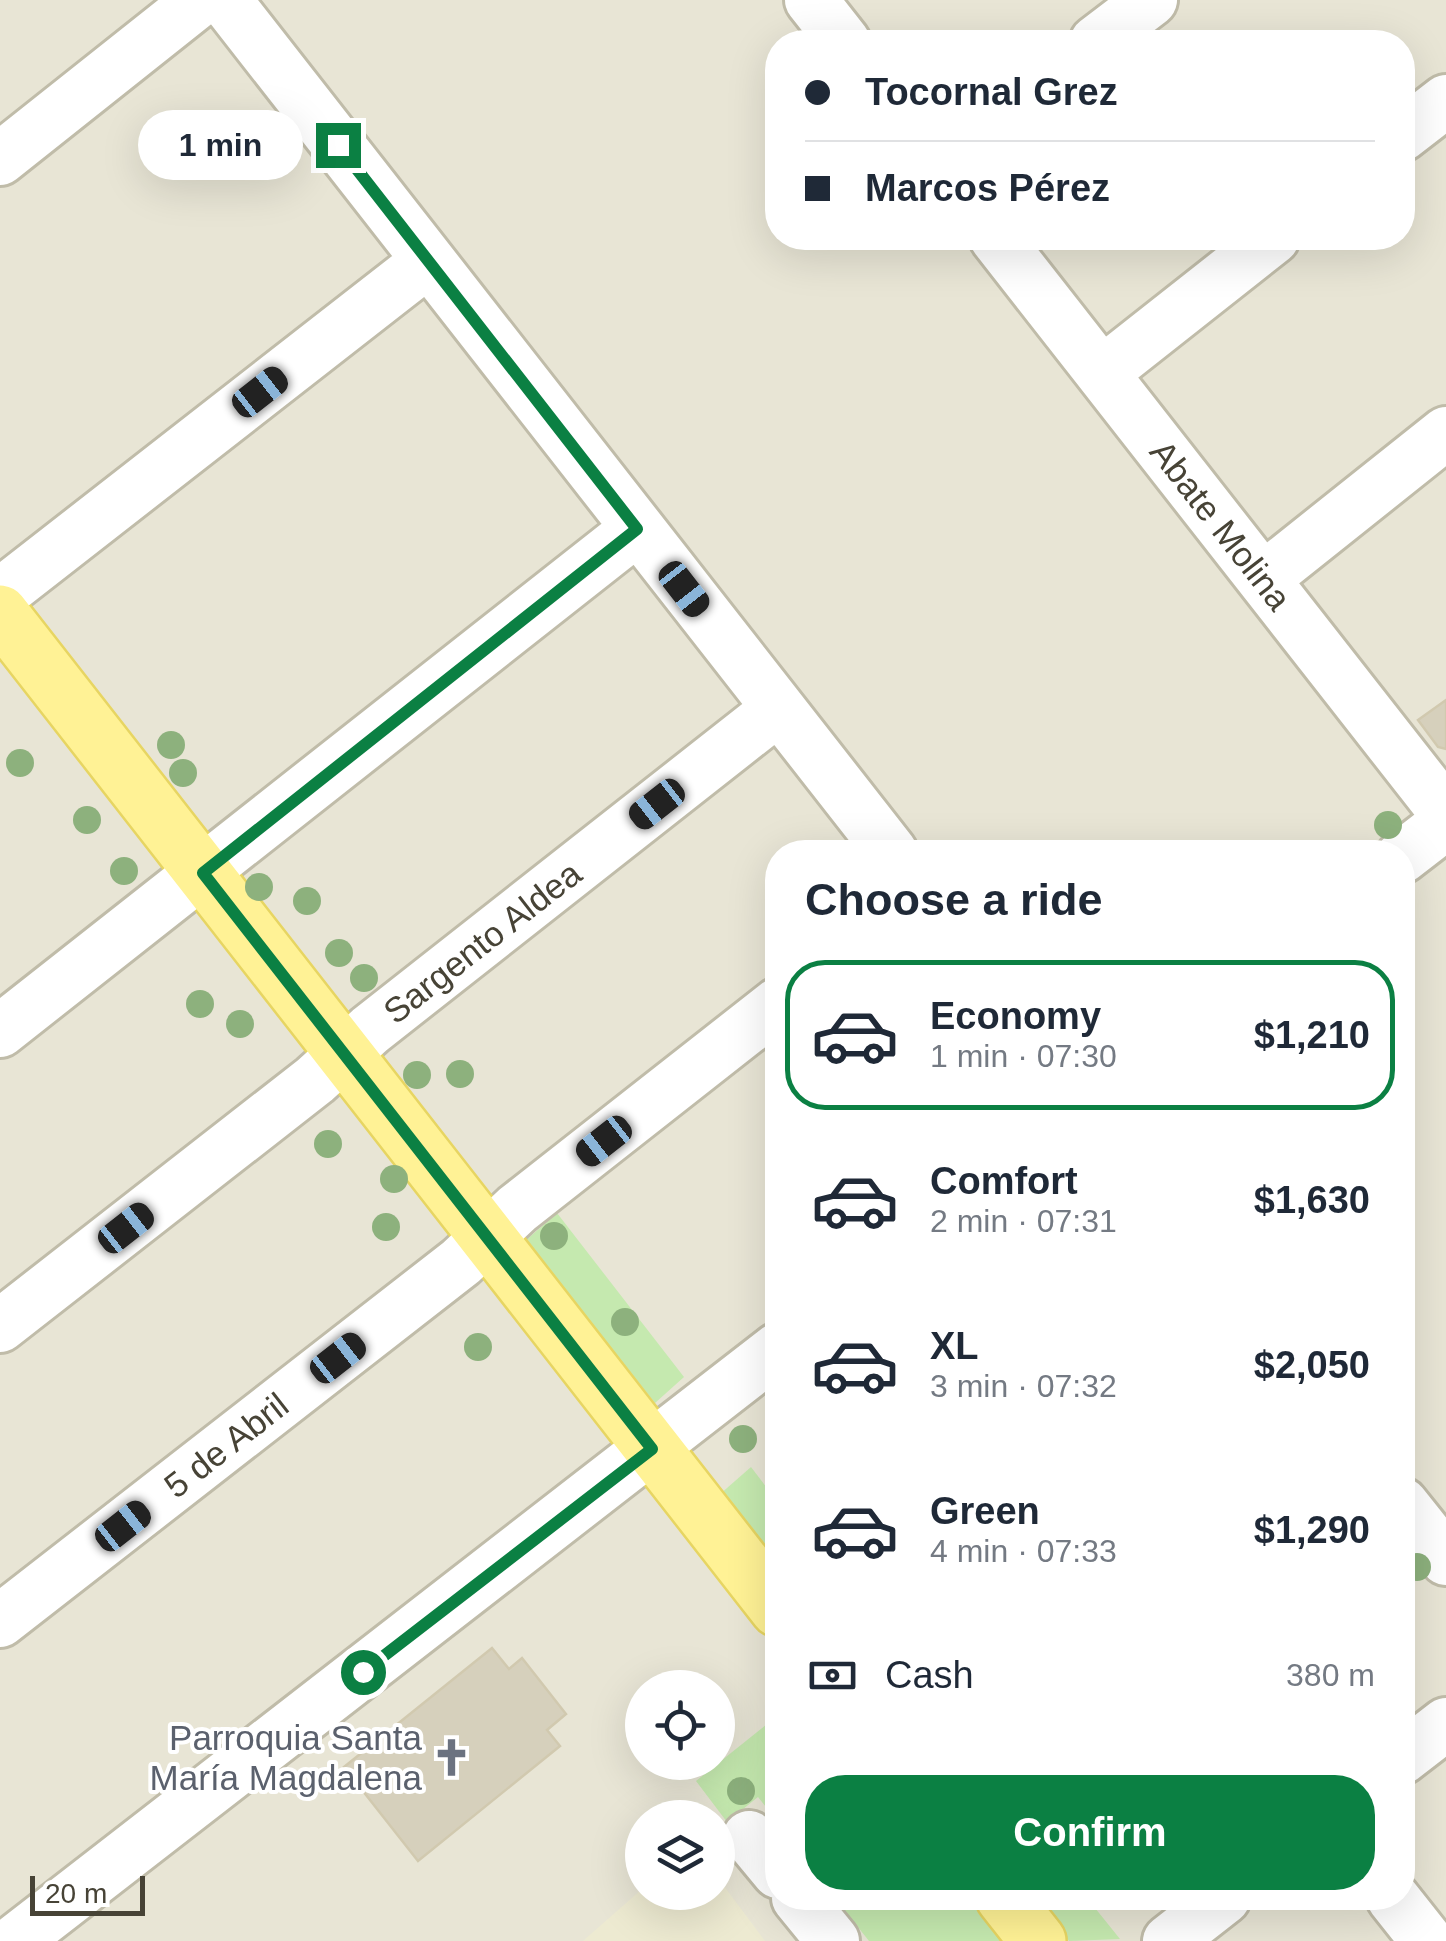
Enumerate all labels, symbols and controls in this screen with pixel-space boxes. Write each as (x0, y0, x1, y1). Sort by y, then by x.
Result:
text: Tocornal Grez (865, 71, 1118, 113)
callout: 1 min (138, 110, 303, 180)
route end (316, 123, 361, 168)
text: 1 min (179, 127, 262, 163)
text: Marcos Pérez (865, 167, 1110, 209)
car (227, 362, 293, 422)
street label: Abate Molina (1143, 433, 1300, 618)
car (654, 556, 714, 622)
car (624, 774, 690, 834)
street label: Sargento Aldea (376, 853, 589, 1031)
text: Choose a ride (805, 874, 1103, 925)
icon: car (810, 990, 900, 1080)
text: Economy (930, 995, 1101, 1037)
text: $1,210 (1254, 1014, 1370, 1056)
text: 1 min · 07:30 (930, 1038, 1117, 1074)
car (571, 1111, 637, 1171)
icon: car (810, 1155, 900, 1245)
text: Comfort (930, 1160, 1078, 1202)
text: $1,630 (1254, 1179, 1370, 1221)
car (93, 1198, 159, 1258)
text: 2 min · 07:31 (930, 1203, 1117, 1239)
icon: car (810, 1320, 900, 1410)
text: XL (930, 1325, 979, 1367)
car (305, 1328, 371, 1388)
text: $2,050 (1254, 1344, 1370, 1386)
text: 3 min · 07:32 (930, 1368, 1117, 1404)
street label: 5 de Abril (156, 1385, 296, 1505)
icon: car (810, 1485, 900, 1575)
text: Green (930, 1490, 1040, 1532)
car (90, 1496, 156, 1556)
text: $1,290 (1254, 1509, 1370, 1551)
text: 4 min · 07:33 (930, 1533, 1117, 1569)
icon: cash (805, 1648, 860, 1703)
route start (341, 1650, 386, 1695)
text: Cash (885, 1654, 974, 1696)
text: 380 m (1286, 1657, 1375, 1693)
map controls (625, 1670, 735, 1910)
button: locate (625, 1670, 735, 1780)
place label: Parroquia Santa María Magdalena (150, 1718, 423, 1797)
church icon: Parroquia Santa María Magdalena (431, 1736, 473, 1778)
button: Confirm (805, 1775, 1375, 1890)
button: layers (625, 1800, 735, 1910)
scale bar (30, 1871, 145, 1916)
text: 20 m (45, 1878, 107, 1909)

